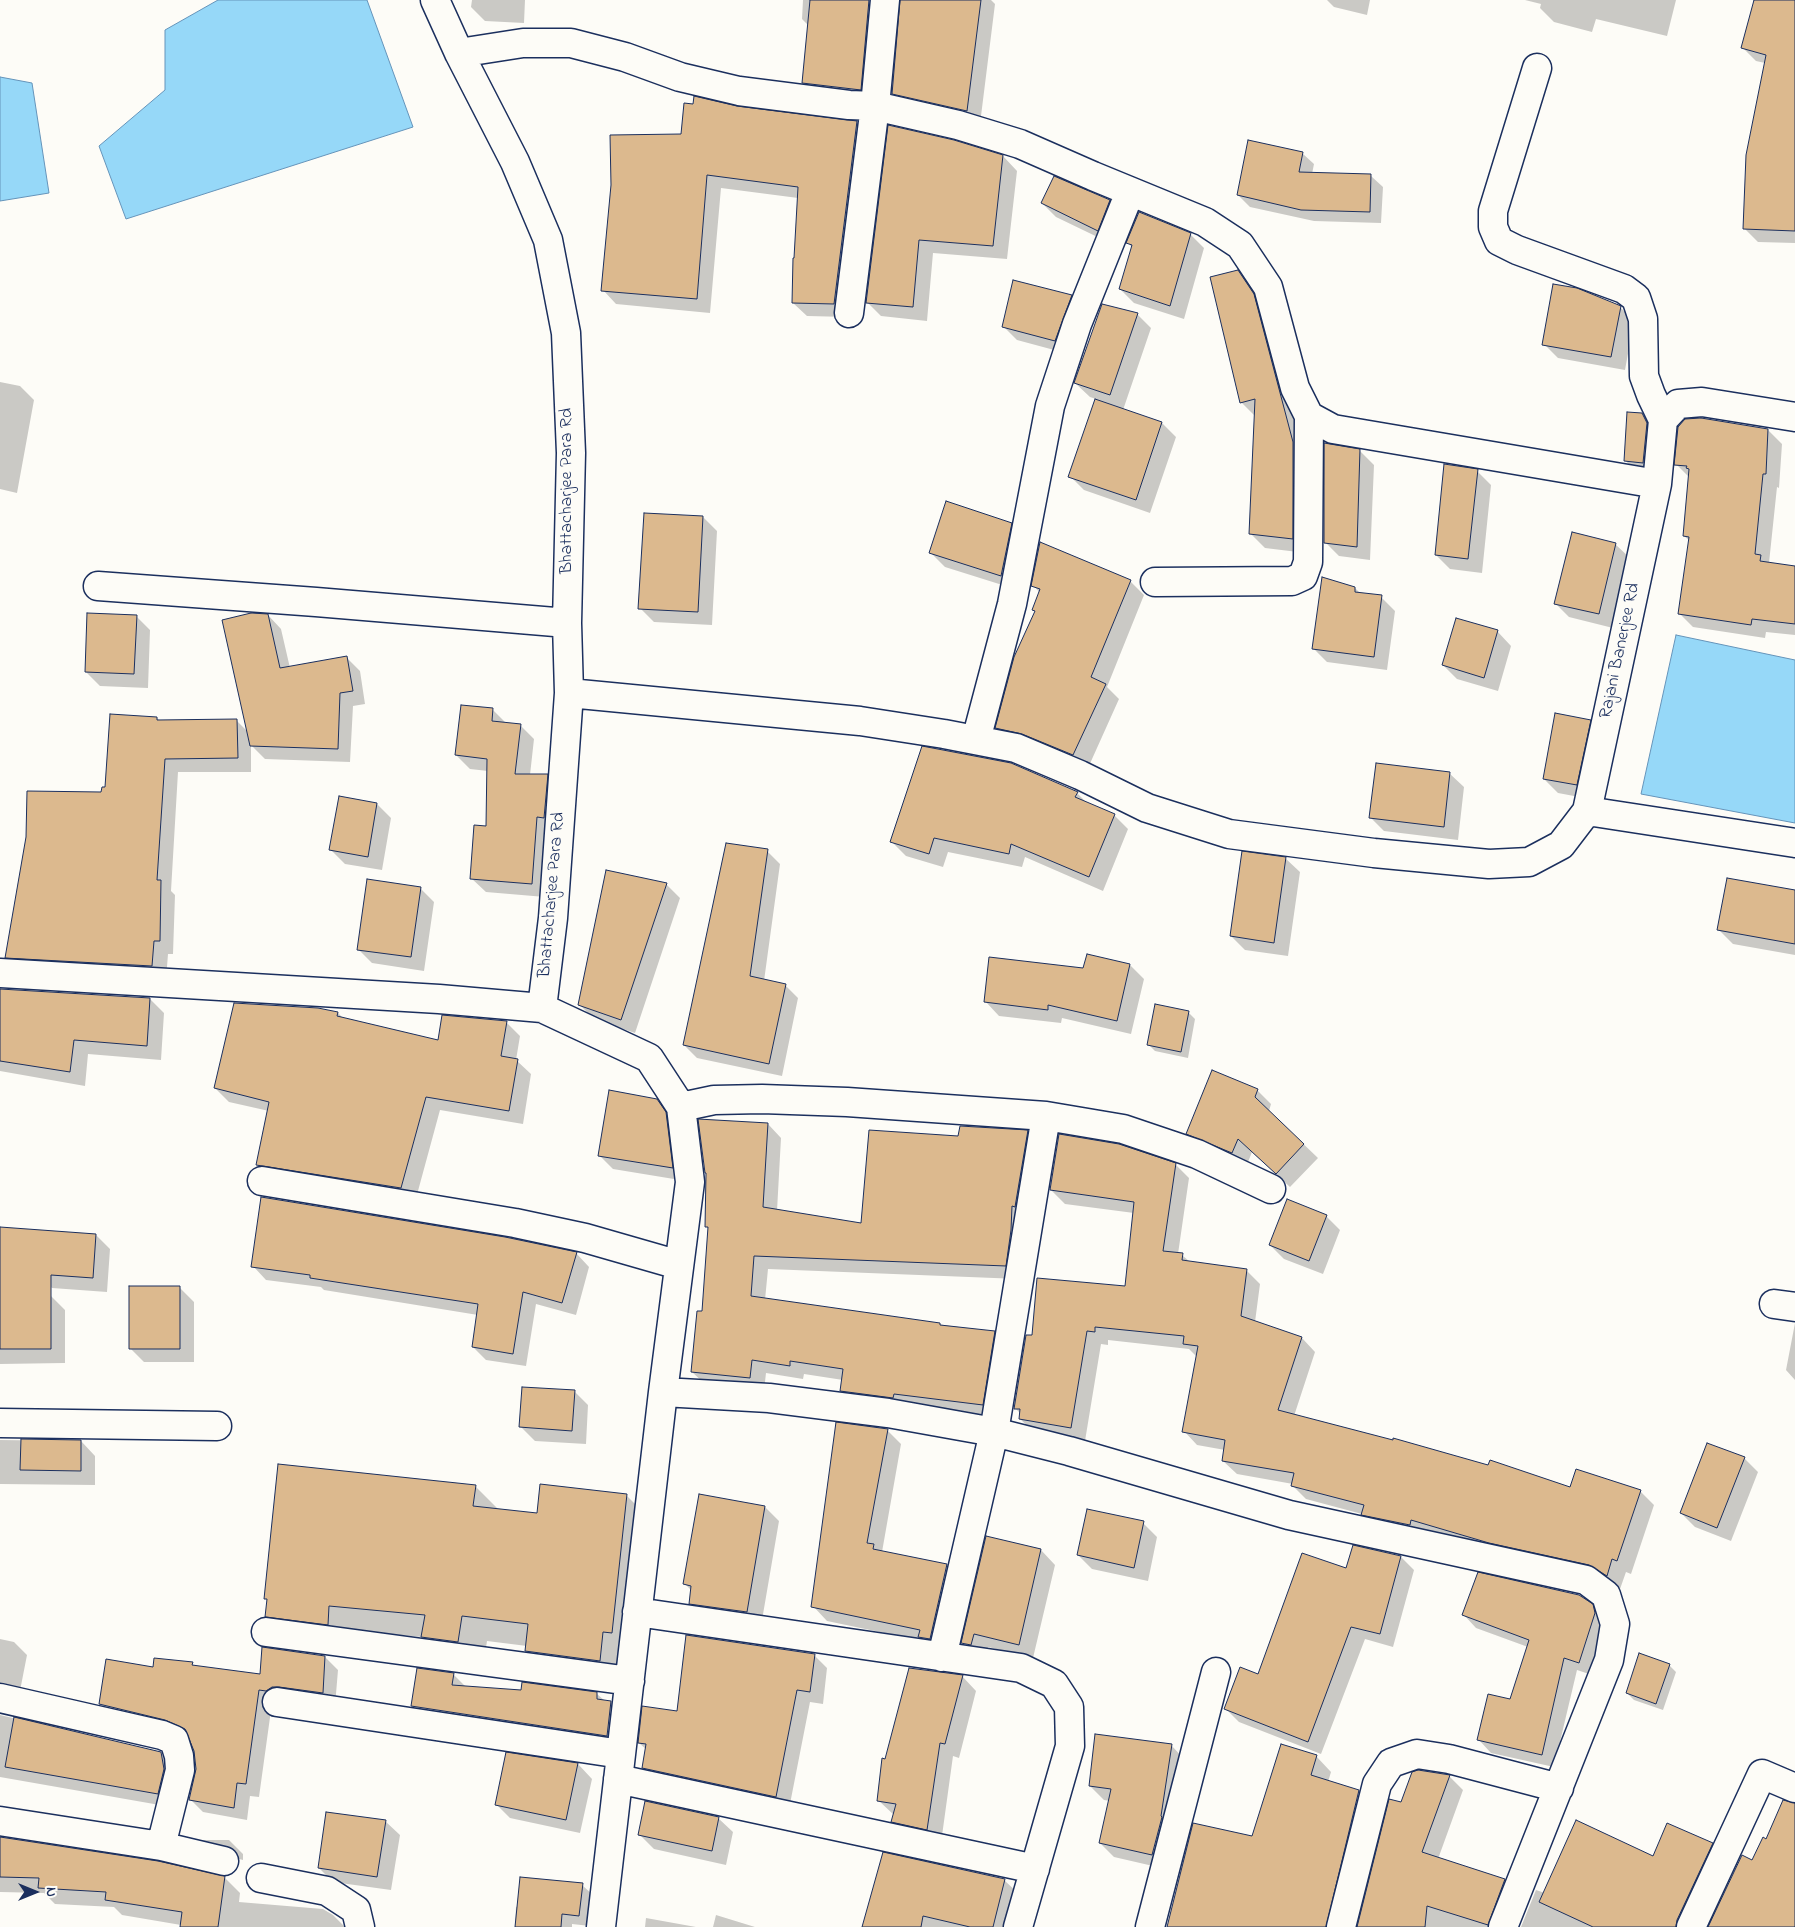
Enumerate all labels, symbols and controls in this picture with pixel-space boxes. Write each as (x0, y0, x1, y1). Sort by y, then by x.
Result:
street label: Bhattacharjee Para Rd (557, 408, 579, 574)
street label: Rajani Banerjee Rd (1596, 581, 1646, 721)
street label: Bhattacharjee Para Rd (535, 811, 571, 979)
north arrow (10, 1867, 60, 1917)
text: N (40, 1887, 61, 1897)

